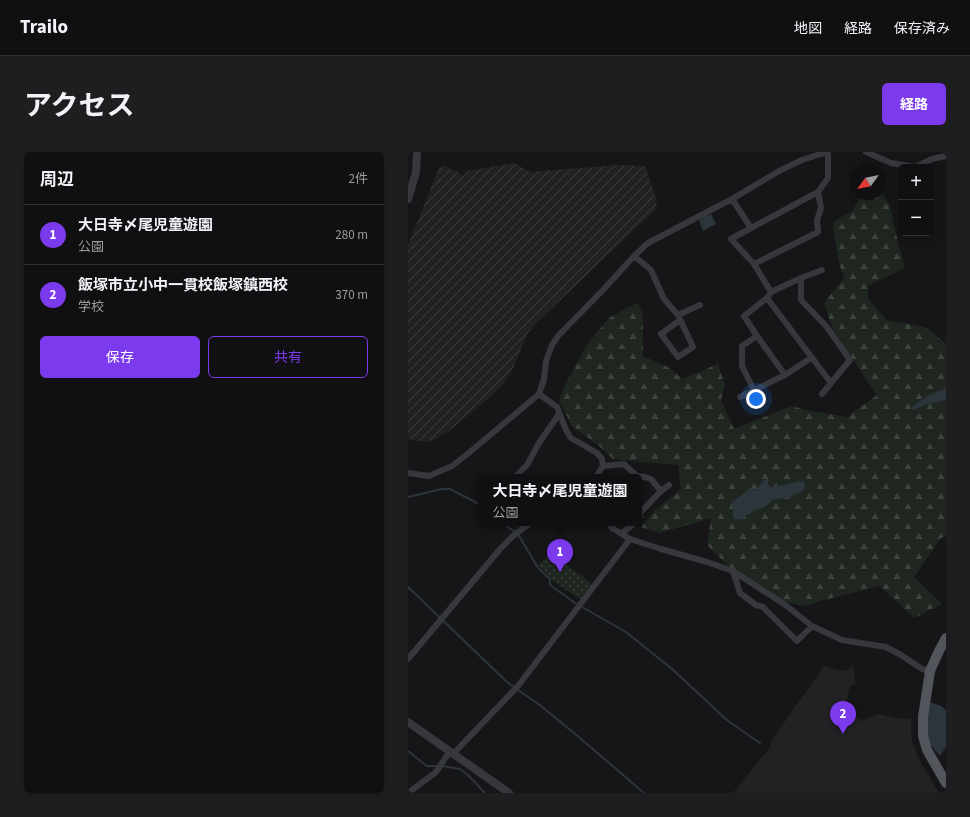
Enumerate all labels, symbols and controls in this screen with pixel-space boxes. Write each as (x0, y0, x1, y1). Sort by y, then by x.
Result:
text: Trailo (20, 14, 68, 41)
text: 地図 (794, 19, 822, 39)
text: 経路 (844, 19, 872, 39)
text: 保存済み (894, 19, 950, 39)
button: 経路 (882, 83, 946, 125)
text: アクセス (24, 86, 135, 126)
north arrow (850, 164, 886, 200)
map controls (898, 164, 934, 236)
button: + (898, 164, 934, 200)
text: 周辺 (40, 168, 74, 192)
text: 2件 (349, 170, 368, 188)
button: − (898, 200, 934, 236)
text: 大日寺〆尾児童遊園 (78, 215, 213, 236)
text: 1 (50, 226, 56, 244)
text: 280 m (335, 226, 368, 244)
text: 公園 (78, 238, 104, 256)
text: 飯塚市立小中一貫校飯塚鎮西校 (78, 275, 288, 296)
text: 2 (50, 286, 56, 304)
text: 370 m (335, 286, 368, 304)
text: 学校 (78, 298, 104, 316)
button: 保存 (40, 336, 200, 378)
button: 共有 (208, 336, 368, 378)
your location (746, 389, 766, 409)
popup (478, 474, 642, 526)
text: 大日寺〆尾児童遊園 (492, 481, 628, 502)
text: 公園 (492, 504, 519, 522)
pin: 1 (547, 539, 573, 572)
pin: 2 (830, 701, 856, 734)

